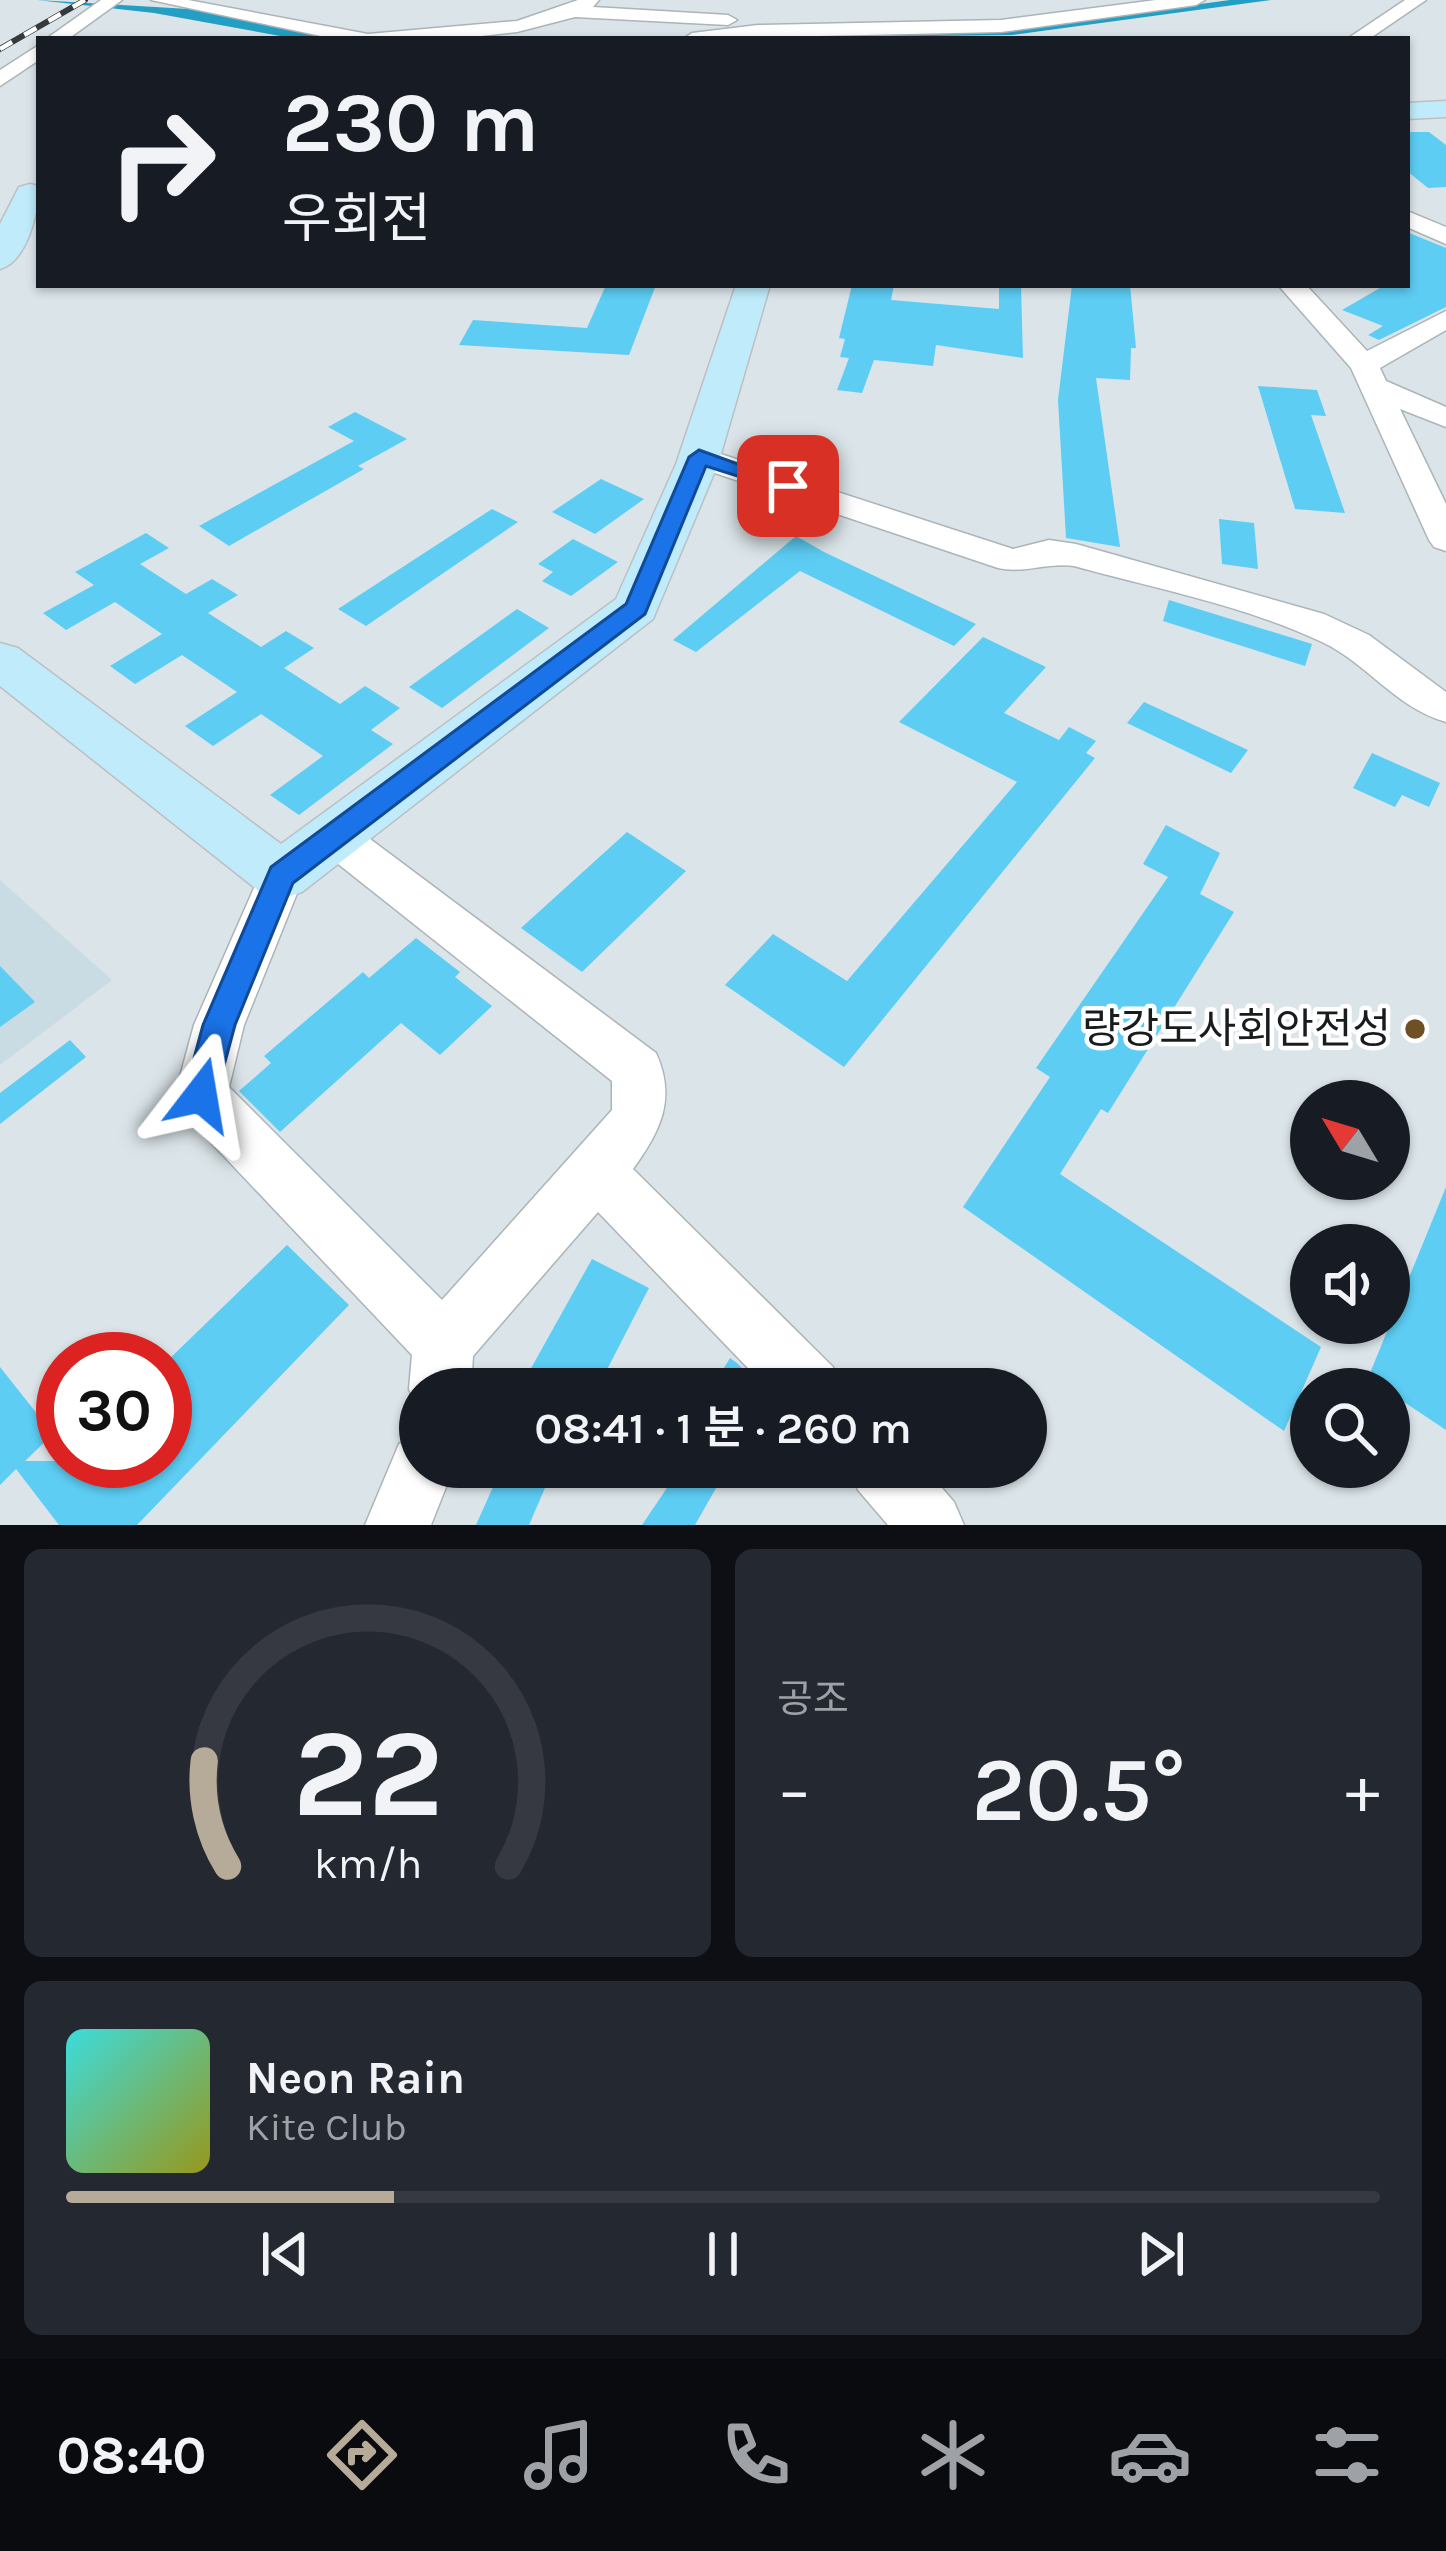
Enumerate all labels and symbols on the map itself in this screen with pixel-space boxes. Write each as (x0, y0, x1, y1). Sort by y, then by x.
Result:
pin (737, 435, 839, 537)
place label: 량강도사회안전성 (1082, 1004, 1391, 1054)
marker: 량강도사회안전성 (1402, 1016, 1428, 1042)
position arrow (138, 1032, 264, 1158)
north arrow (1290, 1080, 1410, 1200)
speed limit sign: 30 (36, 1332, 192, 1488)

